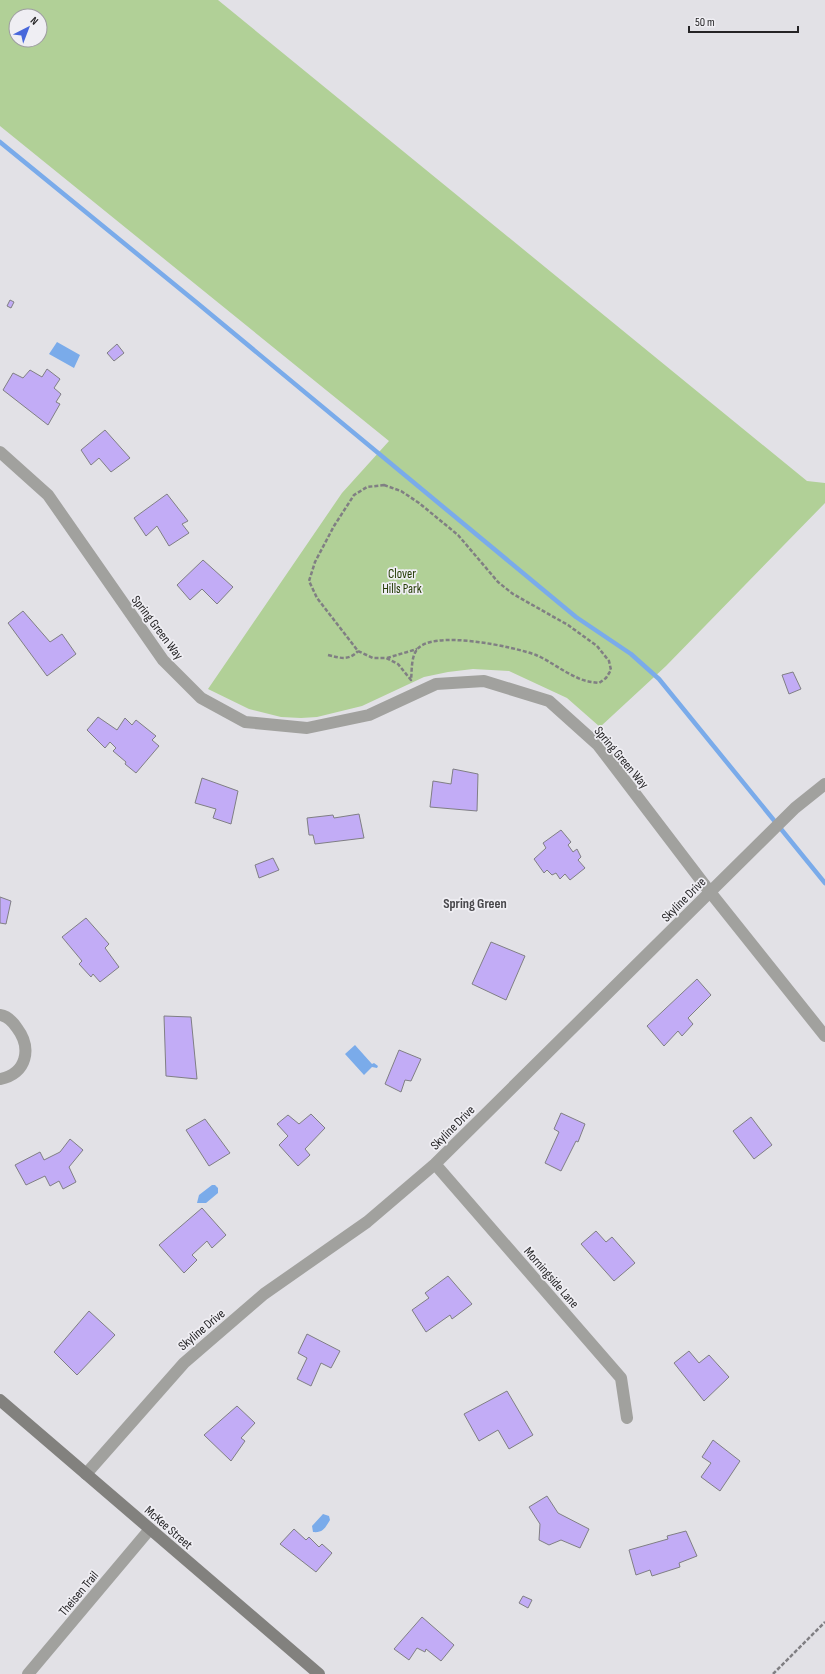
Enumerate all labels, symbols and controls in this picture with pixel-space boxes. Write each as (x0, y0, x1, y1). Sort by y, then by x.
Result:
north arrow (8, 8, 48, 48)
scale bar (689, 8, 798, 34)
text: N (28, 14, 41, 28)
text: 50 m (695, 15, 715, 30)
park label: Clover Hills Park (382, 566, 422, 597)
street label: Spring Green Way (128, 592, 186, 663)
street label: Spring Green Way (591, 723, 652, 792)
street label: Skyline Drive (658, 874, 709, 925)
district label: Spring Green (443, 895, 507, 912)
street label: Skyline Drive (427, 1102, 478, 1153)
street label: Morningside Lane (520, 1244, 582, 1312)
street label: Skyline Drive (175, 1306, 228, 1354)
street label: McKee Street (141, 1503, 196, 1553)
street label: Theisen Trail (55, 1568, 102, 1619)

